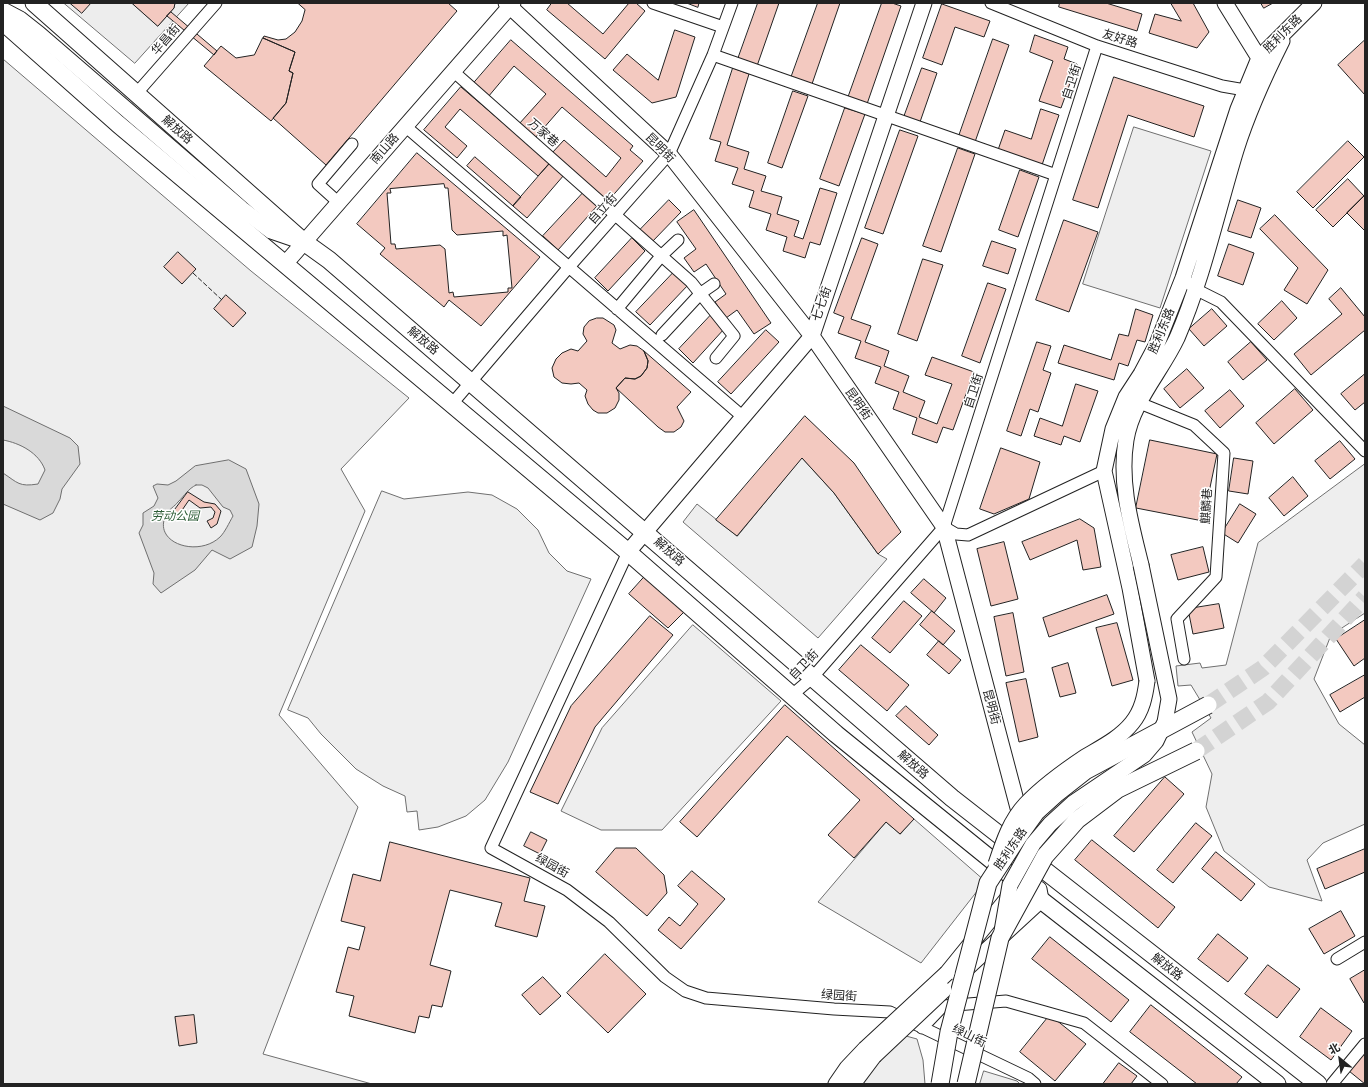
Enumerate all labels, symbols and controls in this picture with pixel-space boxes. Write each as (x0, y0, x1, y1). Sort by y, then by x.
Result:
street label: 胜利东路 (1261, 12, 1305, 56)
street label: 华昌街 (149, 22, 183, 58)
street label: 友好路 (1101, 27, 1139, 51)
street label: 自卫街 (1060, 63, 1084, 101)
street label: 解放路 (159, 113, 195, 147)
street label: 万家巷 (525, 116, 561, 150)
street label: 昆明街 (642, 130, 678, 166)
street label: 南山路 (368, 131, 402, 167)
street label: 自立街 (586, 191, 620, 227)
street label: 七七街 (809, 285, 835, 323)
street label: 胜利东路 (1146, 306, 1178, 356)
street label: 解放路 (405, 324, 441, 358)
street label: 自卫街 (962, 372, 986, 410)
street label: 昆明街 (842, 385, 874, 423)
street label: 麒麟巷 (1199, 488, 1215, 524)
park label: 劳动公园 (151, 510, 199, 524)
street label: 解放路 (651, 535, 687, 569)
street label: 自卫街 (786, 647, 822, 683)
street label: 昆明街 (979, 688, 1003, 726)
street label: 解放路 (895, 748, 931, 782)
street label: 胜利东路 (992, 825, 1030, 873)
street label: 绿园街 (533, 851, 571, 881)
street label: 解放路 (1148, 950, 1186, 984)
street label: 绿园街 (821, 988, 857, 1004)
street label: 绿山街 (950, 1022, 988, 1050)
north arrow (1320, 1039, 1360, 1079)
text: 北 (1326, 1040, 1342, 1057)

